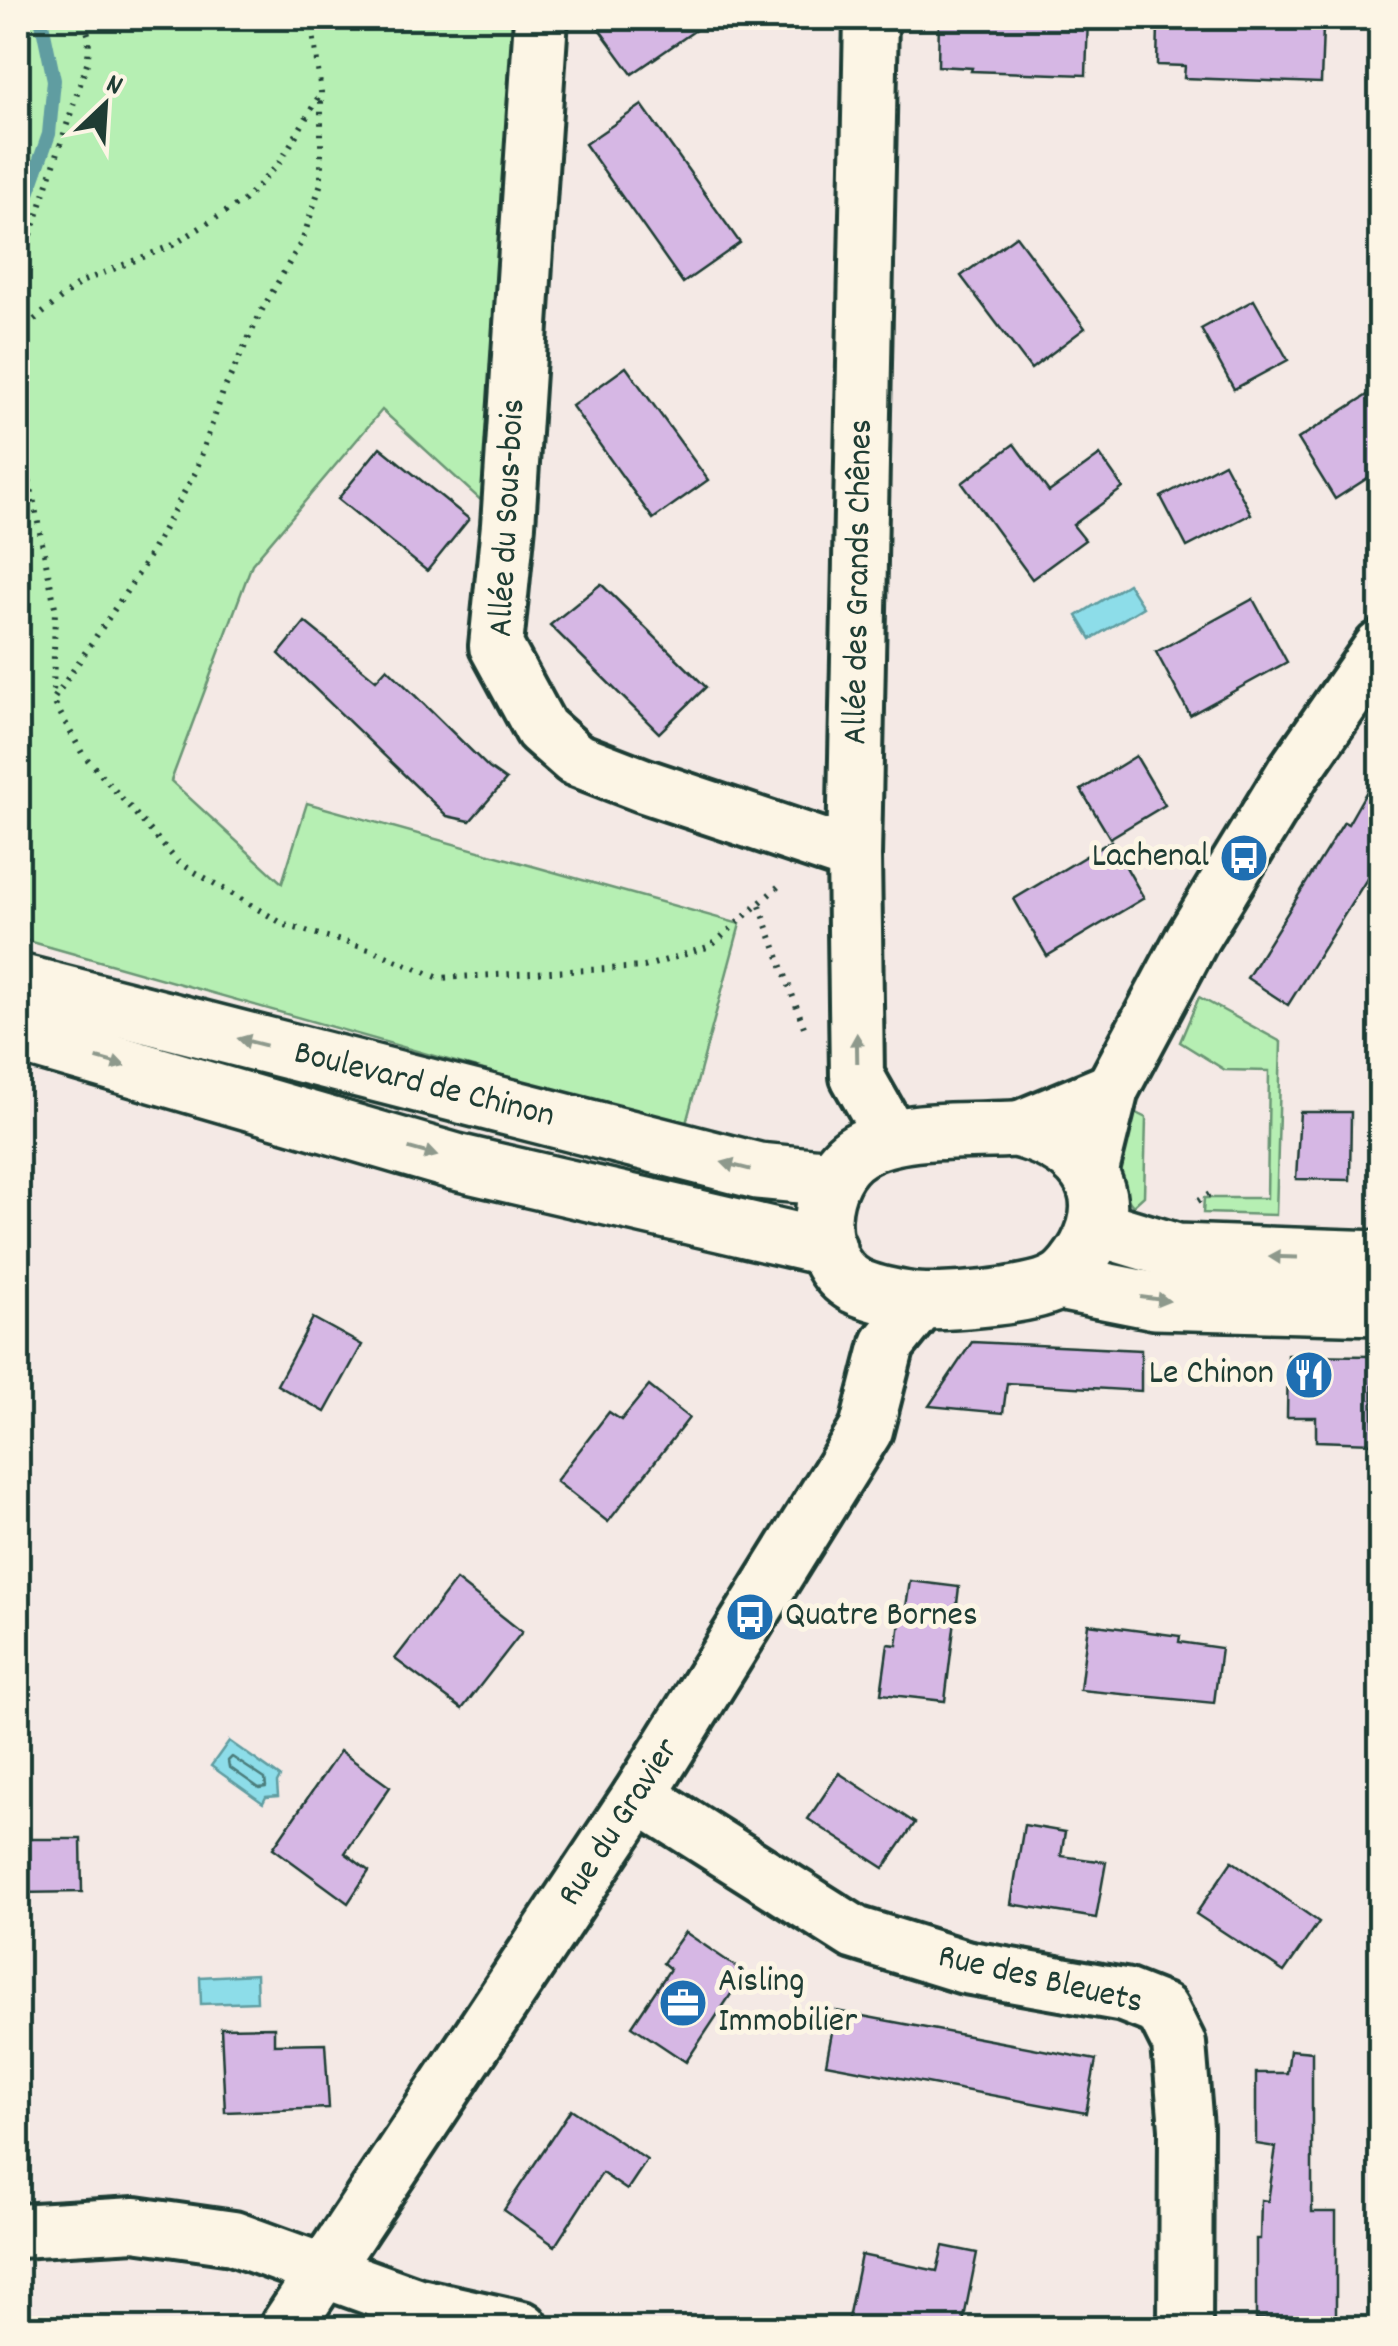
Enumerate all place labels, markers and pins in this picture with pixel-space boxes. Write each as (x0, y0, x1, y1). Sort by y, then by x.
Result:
bus stop icon: Lachenal (1218, 832, 1270, 884)
place label: Lachenal (1092, 833, 1209, 883)
restaurant icon: Le Chinon (1283, 1349, 1335, 1401)
place label: Le Chinon (1149, 1350, 1274, 1400)
bus stop icon: Quatre Bornes (724, 1591, 776, 1643)
place label: Quatre Bornes (785, 1592, 978, 1642)
place label: Aisling Immobilier (718, 1958, 857, 2048)
office icon: Aisling Immobilier (657, 1977, 709, 2029)

